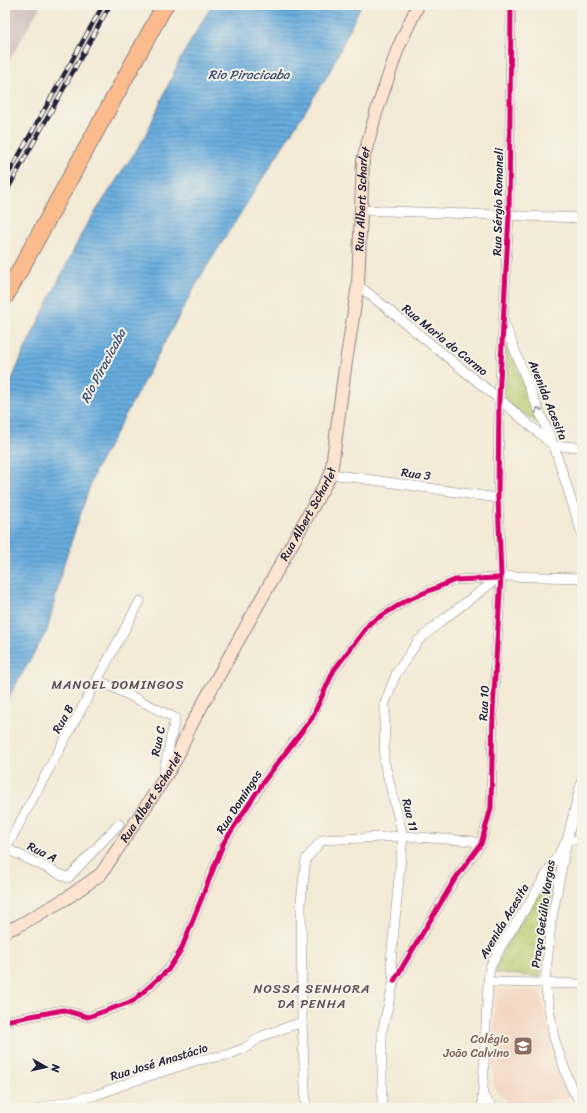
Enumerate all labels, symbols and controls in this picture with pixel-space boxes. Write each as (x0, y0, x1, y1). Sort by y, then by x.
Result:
water label: Rio Piracicaba (208, 63, 291, 86)
street label: Rua Albert Scharlet (348, 143, 378, 252)
street label: Rua Sérgio Romaneli (486, 147, 510, 256)
street label: Rua Maria do Carmo (397, 298, 493, 382)
water label: Rio Piracicaba (74, 323, 133, 407)
street label: Avenida Acesita (522, 356, 574, 443)
one-way arrow (535, 406, 543, 413)
street label: Rua 3 (400, 461, 433, 487)
street label: Rua Albert Scharlet (274, 465, 343, 565)
district label: MANOEL DOMINGOS (51, 673, 185, 696)
street label: Rua 10 (472, 684, 496, 721)
street label: Rua B (46, 700, 80, 738)
street label: Rua C (144, 724, 172, 758)
street label: Rua Albert Scharlet (114, 747, 189, 847)
street label: Rua Domingos (210, 765, 268, 838)
street label: Rua 11 (396, 796, 424, 834)
street label: Rua A (23, 835, 61, 869)
street label: Praça Getúlio Vargas (525, 858, 562, 970)
street label: Avenida Acesita (472, 879, 535, 964)
district label: NOSSA SENHORA DA PENHA (253, 977, 371, 1015)
place label: Colégio João Calvino (443, 1028, 509, 1064)
school or university icon: Colégio João Calvino (512, 1035, 534, 1057)
street label: Rua José Anastácio (107, 1037, 211, 1087)
north arrow (26, 1047, 66, 1087)
text: N (45, 1062, 65, 1074)

